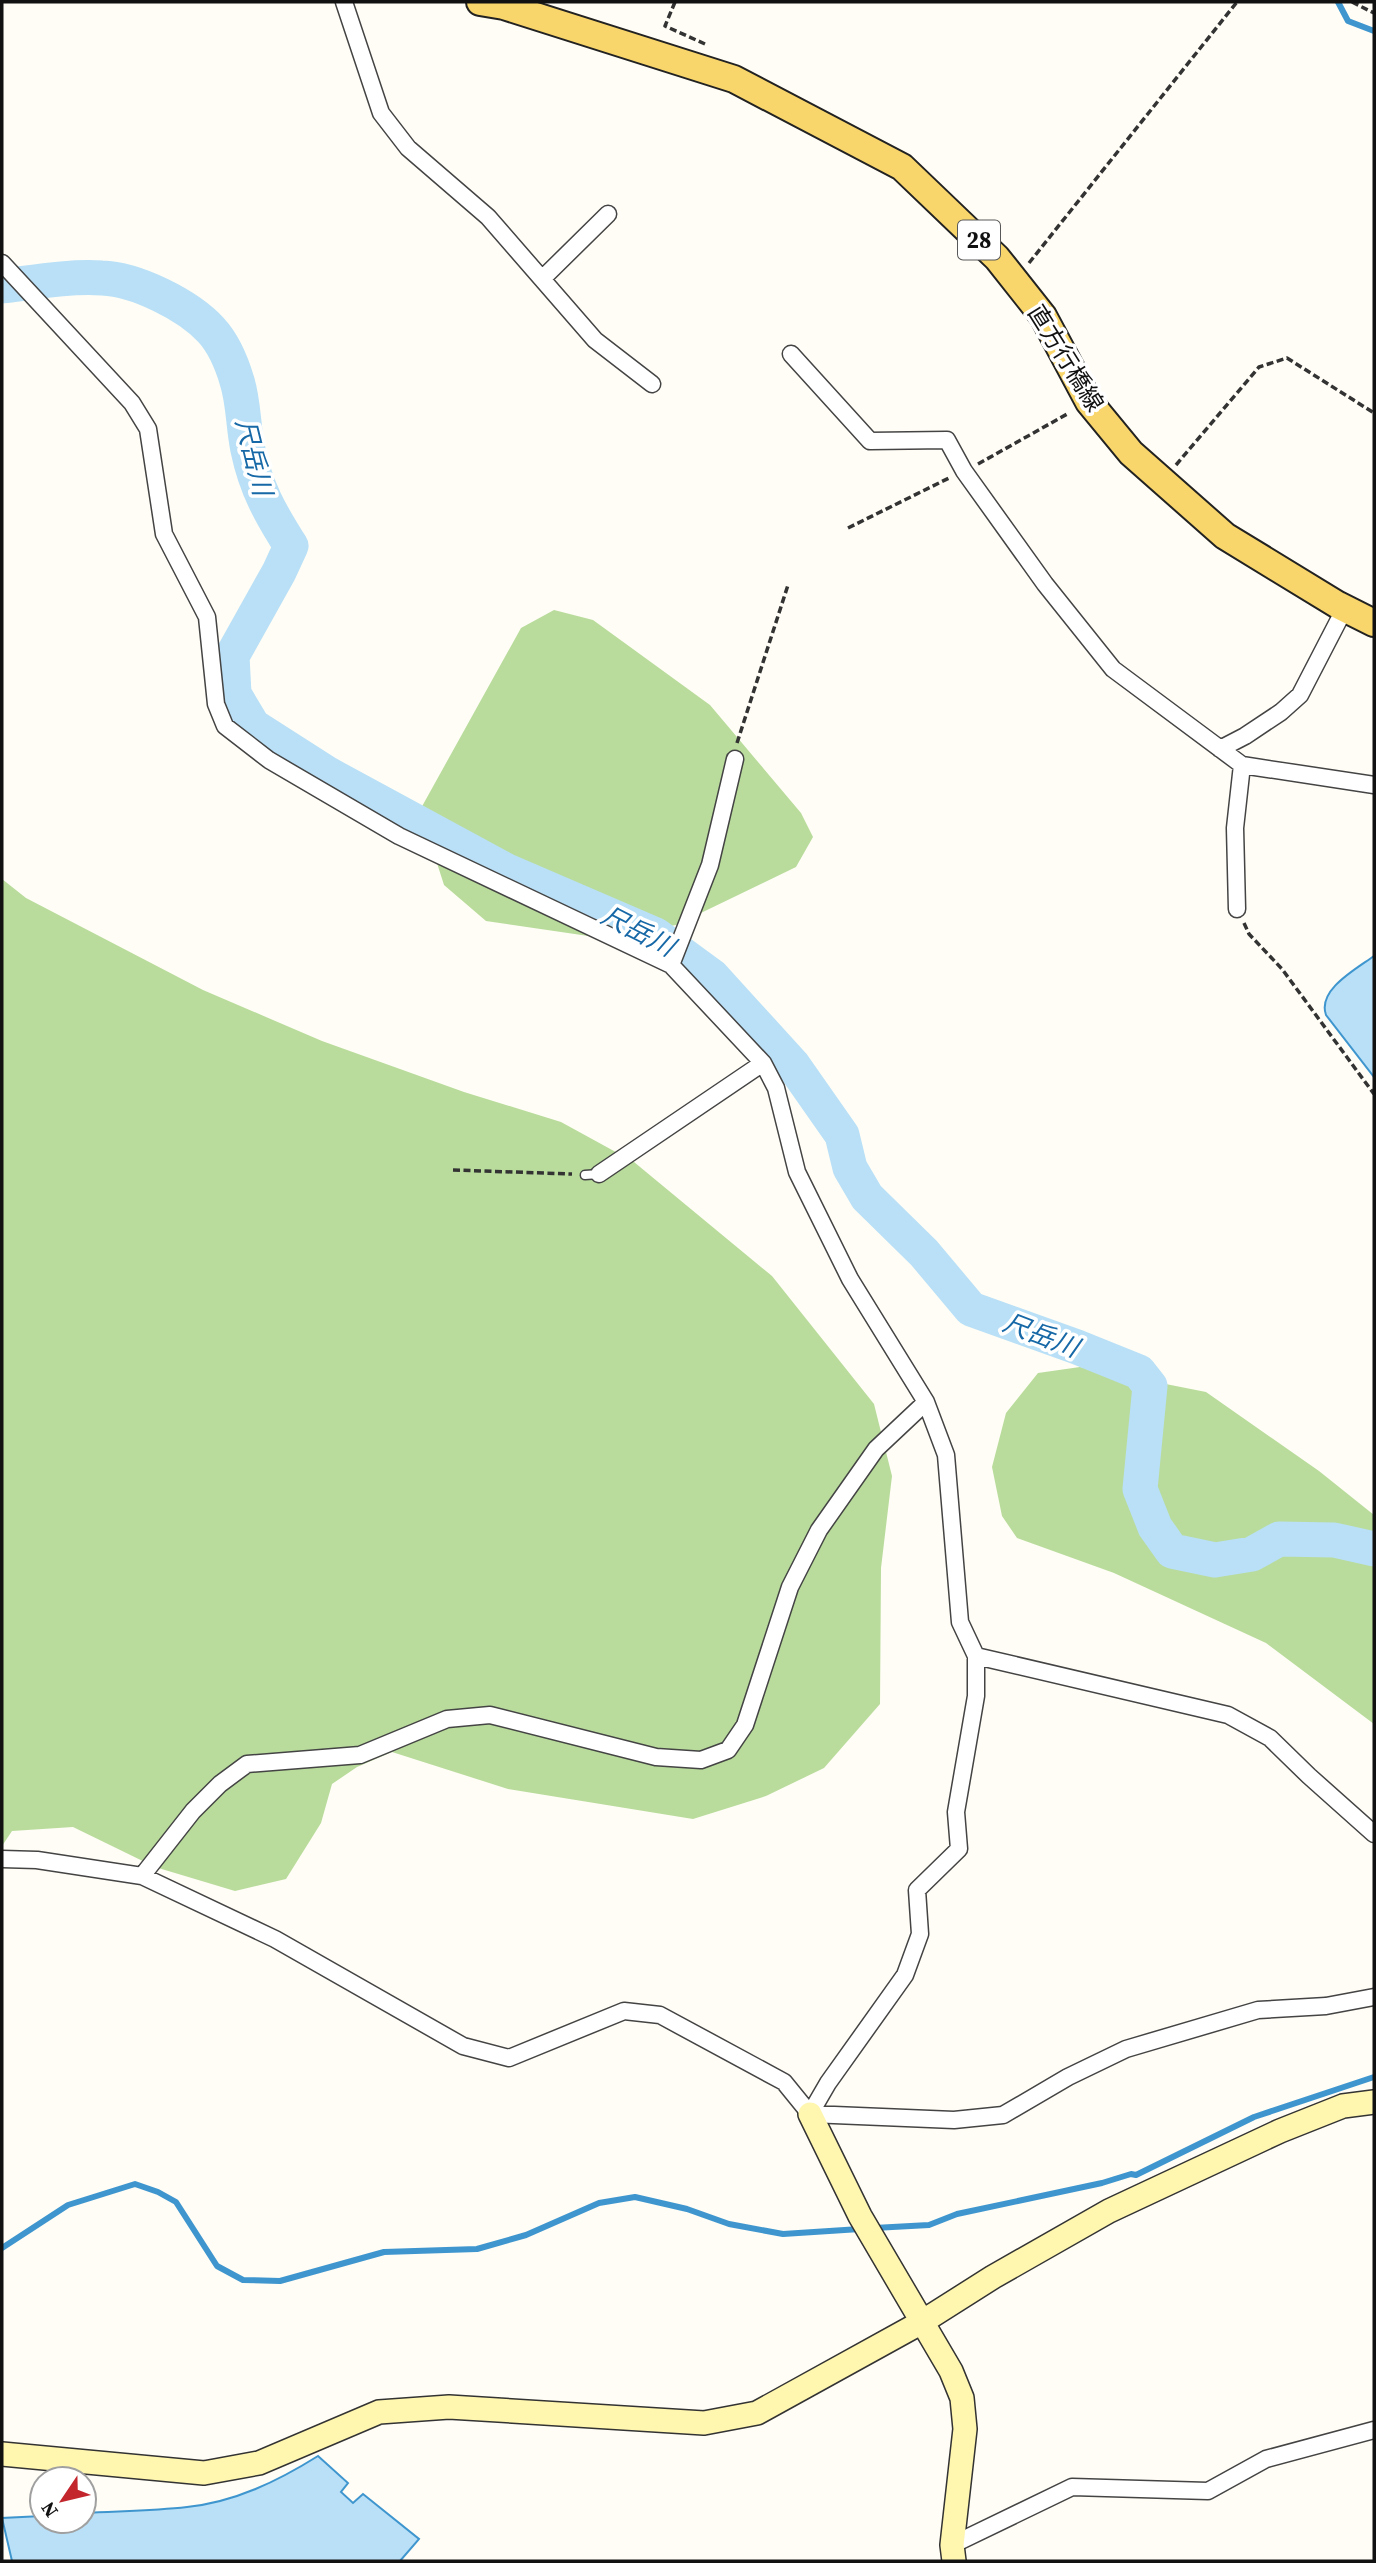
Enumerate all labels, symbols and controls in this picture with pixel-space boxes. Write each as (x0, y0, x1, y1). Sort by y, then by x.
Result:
road number: 28 (958, 220, 1000, 260)
street label: 直方行橋線 (1020, 298, 1112, 418)
water label: 尺岳川 (227, 415, 282, 502)
water label: 尺岳川 (595, 897, 684, 966)
water label: 尺岳川 (998, 1304, 1087, 1367)
north arrow (28, 2465, 98, 2535)
text: N (34, 2496, 64, 2523)

